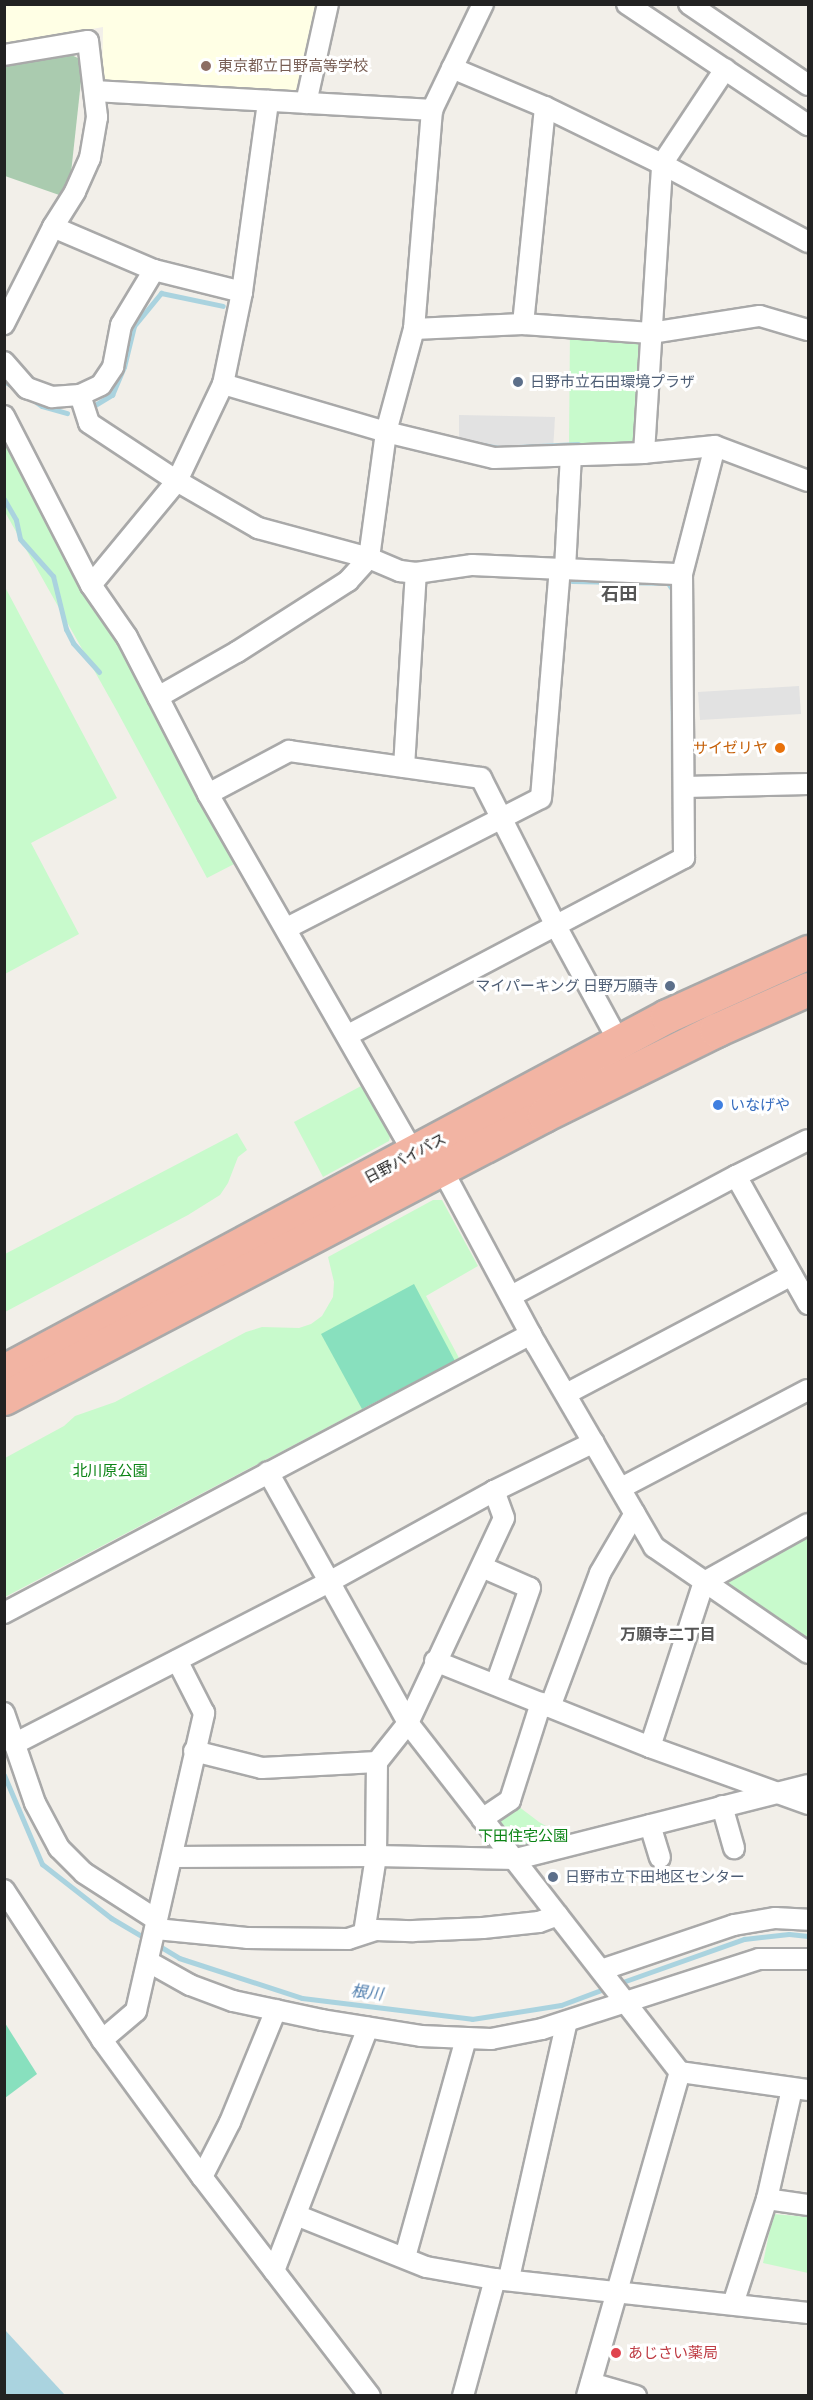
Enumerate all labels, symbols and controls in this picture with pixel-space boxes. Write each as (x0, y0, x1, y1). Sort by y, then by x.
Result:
place label: 東京都立日野高等学校 (218, 57, 368, 75)
marker: 東京都立日野高等学校 (199, 59, 213, 73)
place label: 日野市立石田環境プラザ (530, 373, 695, 391)
marker: 日野市立石田環境プラザ (511, 375, 525, 389)
district label: 石田 (601, 582, 637, 604)
place label: サイゼリヤ (693, 739, 768, 757)
marker: サイゼリヤ (773, 741, 787, 755)
place label: マイパーキング 日野万願寺 (475, 977, 658, 995)
marker: マイパーキング 日野万願寺 (663, 979, 677, 993)
place label: いなげや (730, 1096, 790, 1114)
marker: いなげや (711, 1098, 725, 1112)
street label: 日野バイパス (361, 1129, 449, 1187)
park label: 北川原公園 (73, 1462, 147, 1480)
district label: 万願寺二丁目 (620, 1624, 716, 1644)
park label: 下田住宅公園 (478, 1827, 568, 1845)
place label: 日野市立下田地区センター (565, 1868, 745, 1886)
marker: 日野市立下田地区センター (546, 1870, 560, 1884)
water label: 根川 (350, 1981, 384, 2003)
place label: あじさい薬局 (628, 2344, 718, 2362)
marker: あじさい薬局 (609, 2346, 623, 2360)

